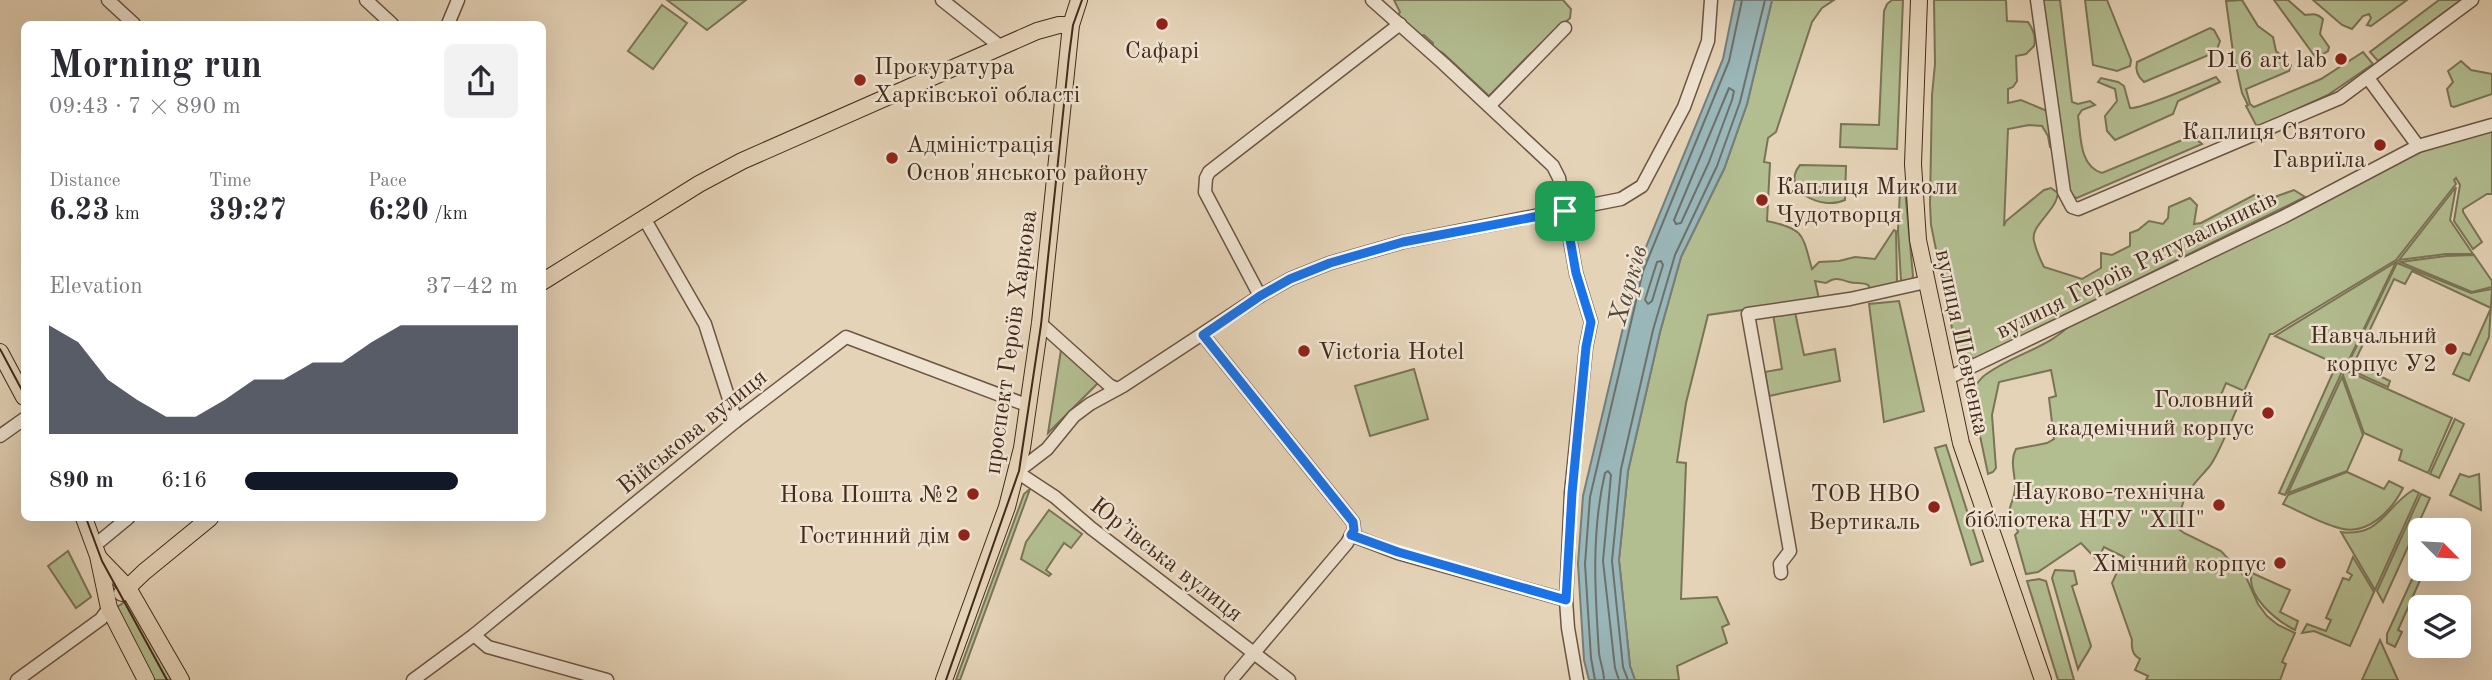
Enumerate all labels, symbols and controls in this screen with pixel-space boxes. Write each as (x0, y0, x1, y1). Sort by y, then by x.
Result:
marker: Сафарі (1154, 16, 1170, 32)
place label: Сафарі (1125, 40, 1199, 64)
button: share (444, 44, 518, 118)
text: Morning run (49, 48, 262, 86)
place label: D16 art lab (2206, 49, 2327, 73)
marker: D16 art lab (2333, 51, 2349, 67)
place label: Прокуратура Харківської області (874, 56, 1080, 108)
marker: Прокуратура Харківської області (852, 72, 868, 88)
text: 09:43 · 7 × 890 m (49, 95, 241, 118)
place label: Каплиця Святого Гавриїла (2182, 121, 2366, 173)
place label: Адміністрація Основ'янського району (906, 134, 1149, 186)
marker: Каплиця Святого Гавриїла (2372, 137, 2388, 153)
marker: Адміністрація Основ'янського району (884, 150, 900, 166)
text: Distance (49, 172, 121, 191)
text: Time (209, 172, 251, 191)
text: Pace (368, 172, 407, 191)
place label: Каплиця Миколи Чудотворця (1776, 176, 1958, 228)
pin (1535, 181, 1595, 241)
street label: вулиця Героїв Рятувальників (1993, 187, 2281, 344)
icon: arrive (1546, 192, 1584, 230)
marker: Каплиця Миколи Чудотворця (1754, 192, 1770, 208)
text: 6.23 (49, 196, 110, 226)
text: 39:27 (209, 196, 287, 226)
text: 6:20 (368, 196, 429, 226)
text: km (110, 205, 140, 224)
text: /km (429, 205, 468, 224)
street label: проспект Героїв Харкова (982, 209, 1042, 476)
water label: Харків (1605, 242, 1653, 329)
street label: вулиця Шевченка (1930, 247, 1992, 438)
text: Elevation (49, 275, 143, 298)
text: 37–42 m (426, 275, 518, 298)
place label: Навчальний корпус У2 (2310, 325, 2437, 377)
place label: Victoria Hotel (1318, 341, 1464, 365)
marker: Навчальний корпус У2 (2443, 341, 2459, 357)
marker: Victoria Hotel (1296, 343, 1312, 359)
street label: Військова вулиця (614, 365, 772, 500)
place label: Головний академічний корпус (2046, 389, 2254, 441)
marker: Головний академічний корпус (2260, 405, 2276, 421)
text: 890 m (49, 469, 114, 492)
text: 6:16 (161, 469, 207, 492)
place label: Науково-технічна бібліотека НТУ "ХПІ" (1965, 481, 2205, 533)
place label: ТОВ НВО Вертикаль (1809, 483, 1920, 535)
place label: Нова Пошта №2 (780, 484, 959, 508)
marker: Нова Пошта №2 (965, 486, 981, 502)
street label: Юр’ївська вулиця (1085, 494, 1246, 627)
marker: Науково-технічна бібліотека НТУ "ХПІ" (2211, 497, 2227, 513)
marker: ТОВ НВО Вертикаль (1926, 499, 1942, 515)
north arrow (2408, 518, 2471, 581)
map controls (2408, 518, 2471, 658)
place label: Гостинний дім (799, 525, 950, 549)
marker: Гостинний дім (956, 527, 972, 543)
place label: Хімічний корпус (2092, 553, 2266, 577)
marker: Хімічний корпус (2272, 555, 2288, 571)
button: layers (2408, 595, 2471, 658)

